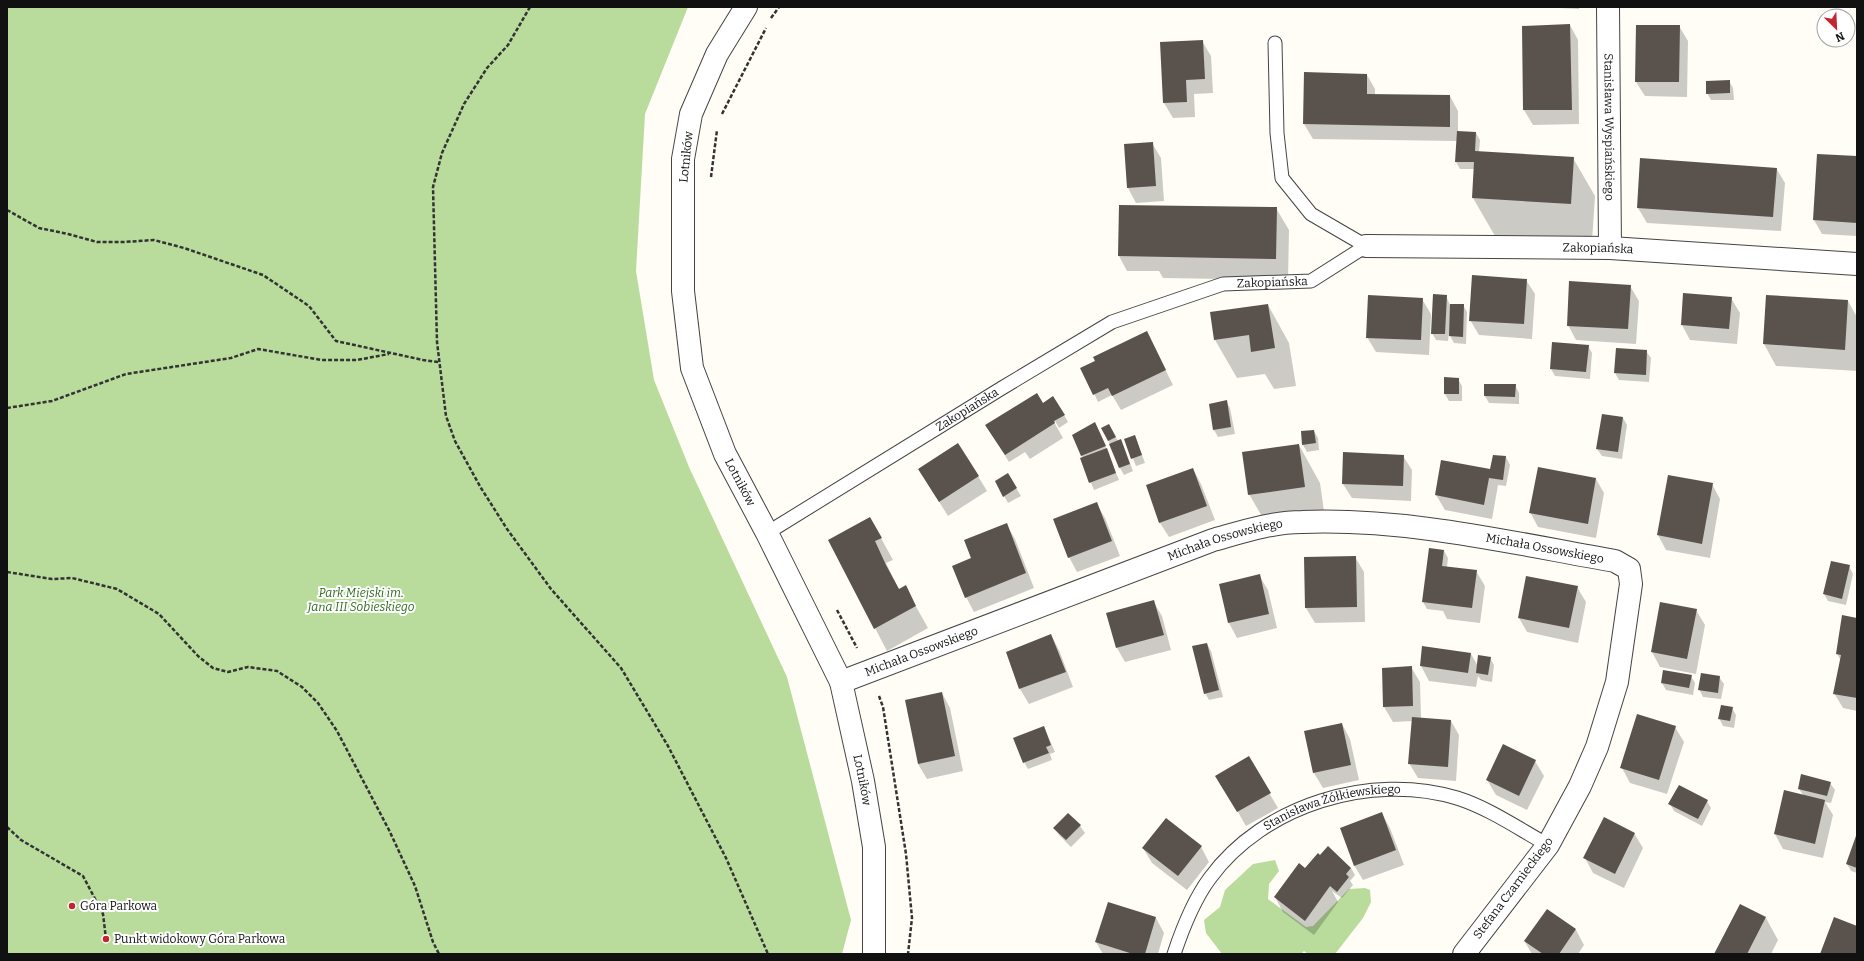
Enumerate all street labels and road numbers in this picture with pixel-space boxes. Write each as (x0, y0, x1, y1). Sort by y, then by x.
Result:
street label: Stanisława Wyspiańskiego (1601, 53, 1617, 201)
street label: Lotników (676, 130, 696, 183)
street label: Zakopiańska (1563, 241, 1634, 257)
street label: Zakopiańska (1237, 274, 1308, 291)
street label: Zakopiańska (933, 385, 1001, 434)
street label: Lotników (722, 456, 759, 509)
street label: Michała Ossowskiego (1166, 516, 1284, 564)
street label: Michała Ossowskiego (1485, 531, 1605, 566)
street label: Michała Ossowskiego (863, 623, 980, 679)
street label: Lotników (850, 753, 874, 807)
street label: Stanisława Żółkiewskiego (1261, 782, 1401, 833)
street label: Stefana Czarnieckiego (1470, 834, 1556, 942)

